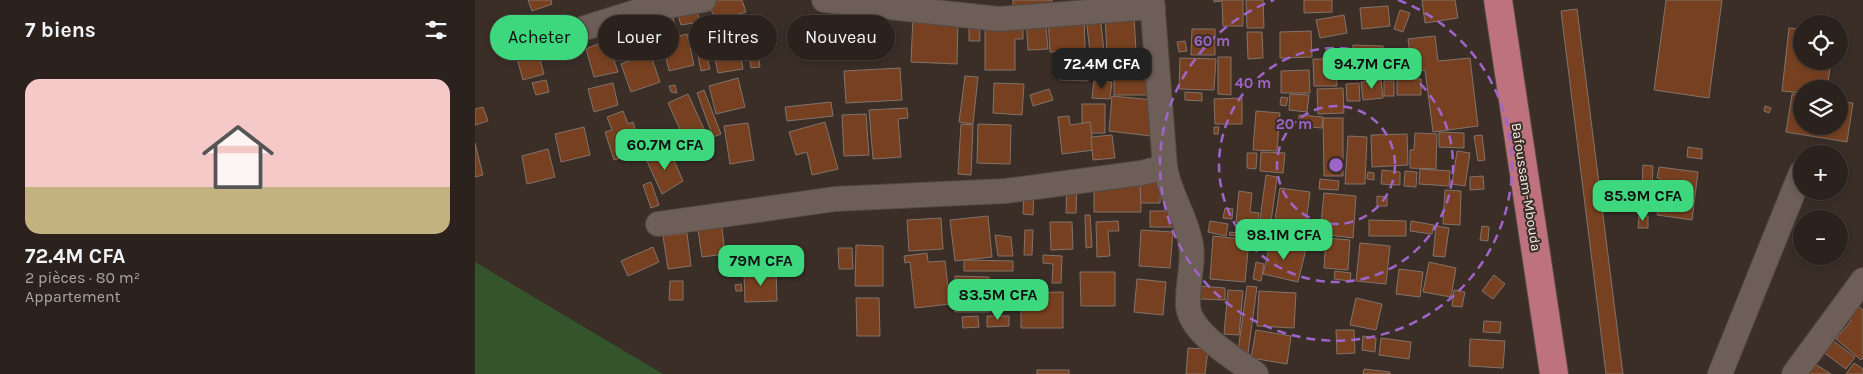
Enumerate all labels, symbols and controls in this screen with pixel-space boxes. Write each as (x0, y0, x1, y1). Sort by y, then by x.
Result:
chip: Acheter (490, 15, 588, 60)
chip: Louer (598, 15, 679, 60)
chip: Filtres (689, 15, 777, 60)
chip: Nouveau (787, 15, 895, 60)
map controls (1793, 15, 1848, 265)
button: locate (1793, 15, 1848, 70)
icon: filters (422, 16, 450, 44)
text: 7 biens (25, 18, 96, 42)
text: 60 m (1194, 32, 1230, 50)
pin: 72.4M CFA (1045, 48, 1159, 90)
pin: 94.7M CFA (1315, 48, 1429, 90)
text: 72.4M CFA (1064, 54, 1140, 73)
text: 94.7M CFA (1334, 54, 1410, 73)
text: 40 m (1235, 74, 1271, 92)
button: layers (1793, 80, 1848, 135)
icon: home (193, 112, 283, 202)
text: 20 m (1276, 115, 1312, 133)
street label: Bafoussam-Mbouda (1507, 121, 1545, 253)
pin: 60.7M CFA (608, 128, 722, 171)
text: 60.7M CFA (626, 135, 704, 154)
button: + (1793, 145, 1848, 200)
centre of rings (1327, 156, 1345, 174)
pin: 85.9M CFA (1586, 180, 1700, 222)
text: 85.9M CFA (1604, 186, 1682, 205)
button: − (1793, 210, 1848, 265)
pin: 98.1M CFA (1227, 218, 1341, 261)
text: 98.1M CFA (1246, 225, 1322, 244)
text: 72.4M CFA (25, 244, 125, 268)
pin: 79M CFA (715, 244, 807, 287)
text: 79M CFA (729, 251, 793, 270)
text: 2 pièces · 80 m² (25, 268, 140, 287)
pin: 83.5M CFA (941, 278, 1055, 321)
text: 83.5M CFA (959, 285, 1037, 304)
text: Appartement (25, 287, 121, 306)

